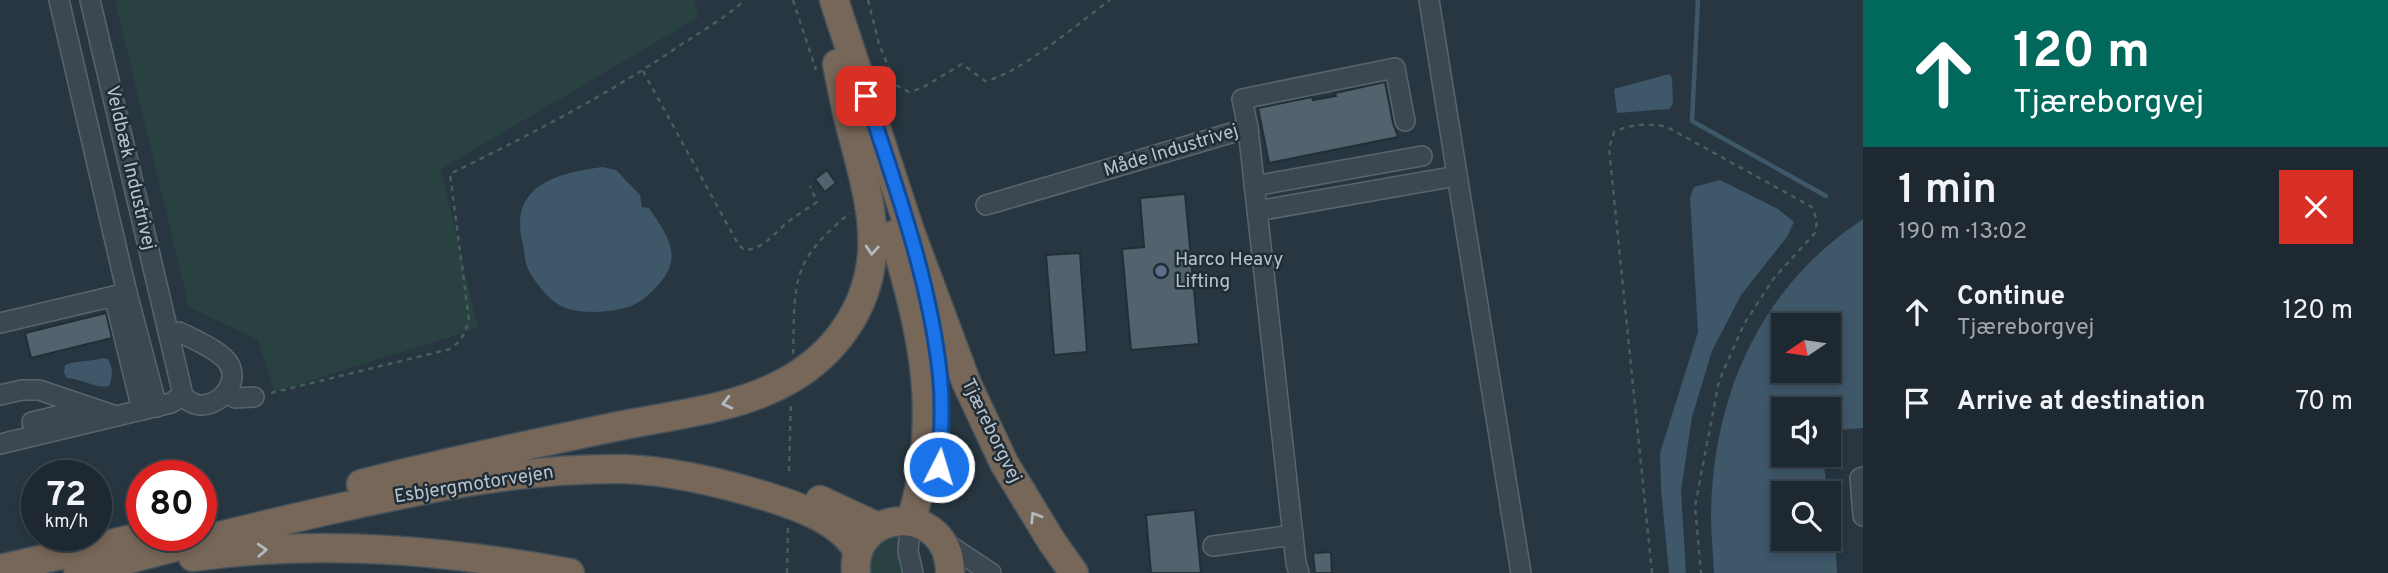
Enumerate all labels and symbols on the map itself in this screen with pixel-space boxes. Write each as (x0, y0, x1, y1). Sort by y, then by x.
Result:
pin (836, 66, 896, 126)
street label: Veldbæk Industrivej (99, 83, 161, 253)
street label: Måde Industrivej (1101, 119, 1241, 183)
one-way arrow (864, 245, 879, 256)
place label: Harco Heavy Lifting (1175, 248, 1283, 294)
marker: Harco Heavy Lifting (1153, 263, 1169, 279)
north arrow (1771, 313, 1841, 383)
street label: Tjæreborgvej (955, 375, 1027, 487)
one-way arrow (721, 395, 733, 409)
position arrow (902, 430, 976, 504)
speed limit sign: 80 (126, 460, 217, 551)
street label: Esbjergmotorvejen (392, 461, 556, 509)
one-way arrow (1031, 511, 1044, 524)
one-way arrow (257, 543, 268, 558)

